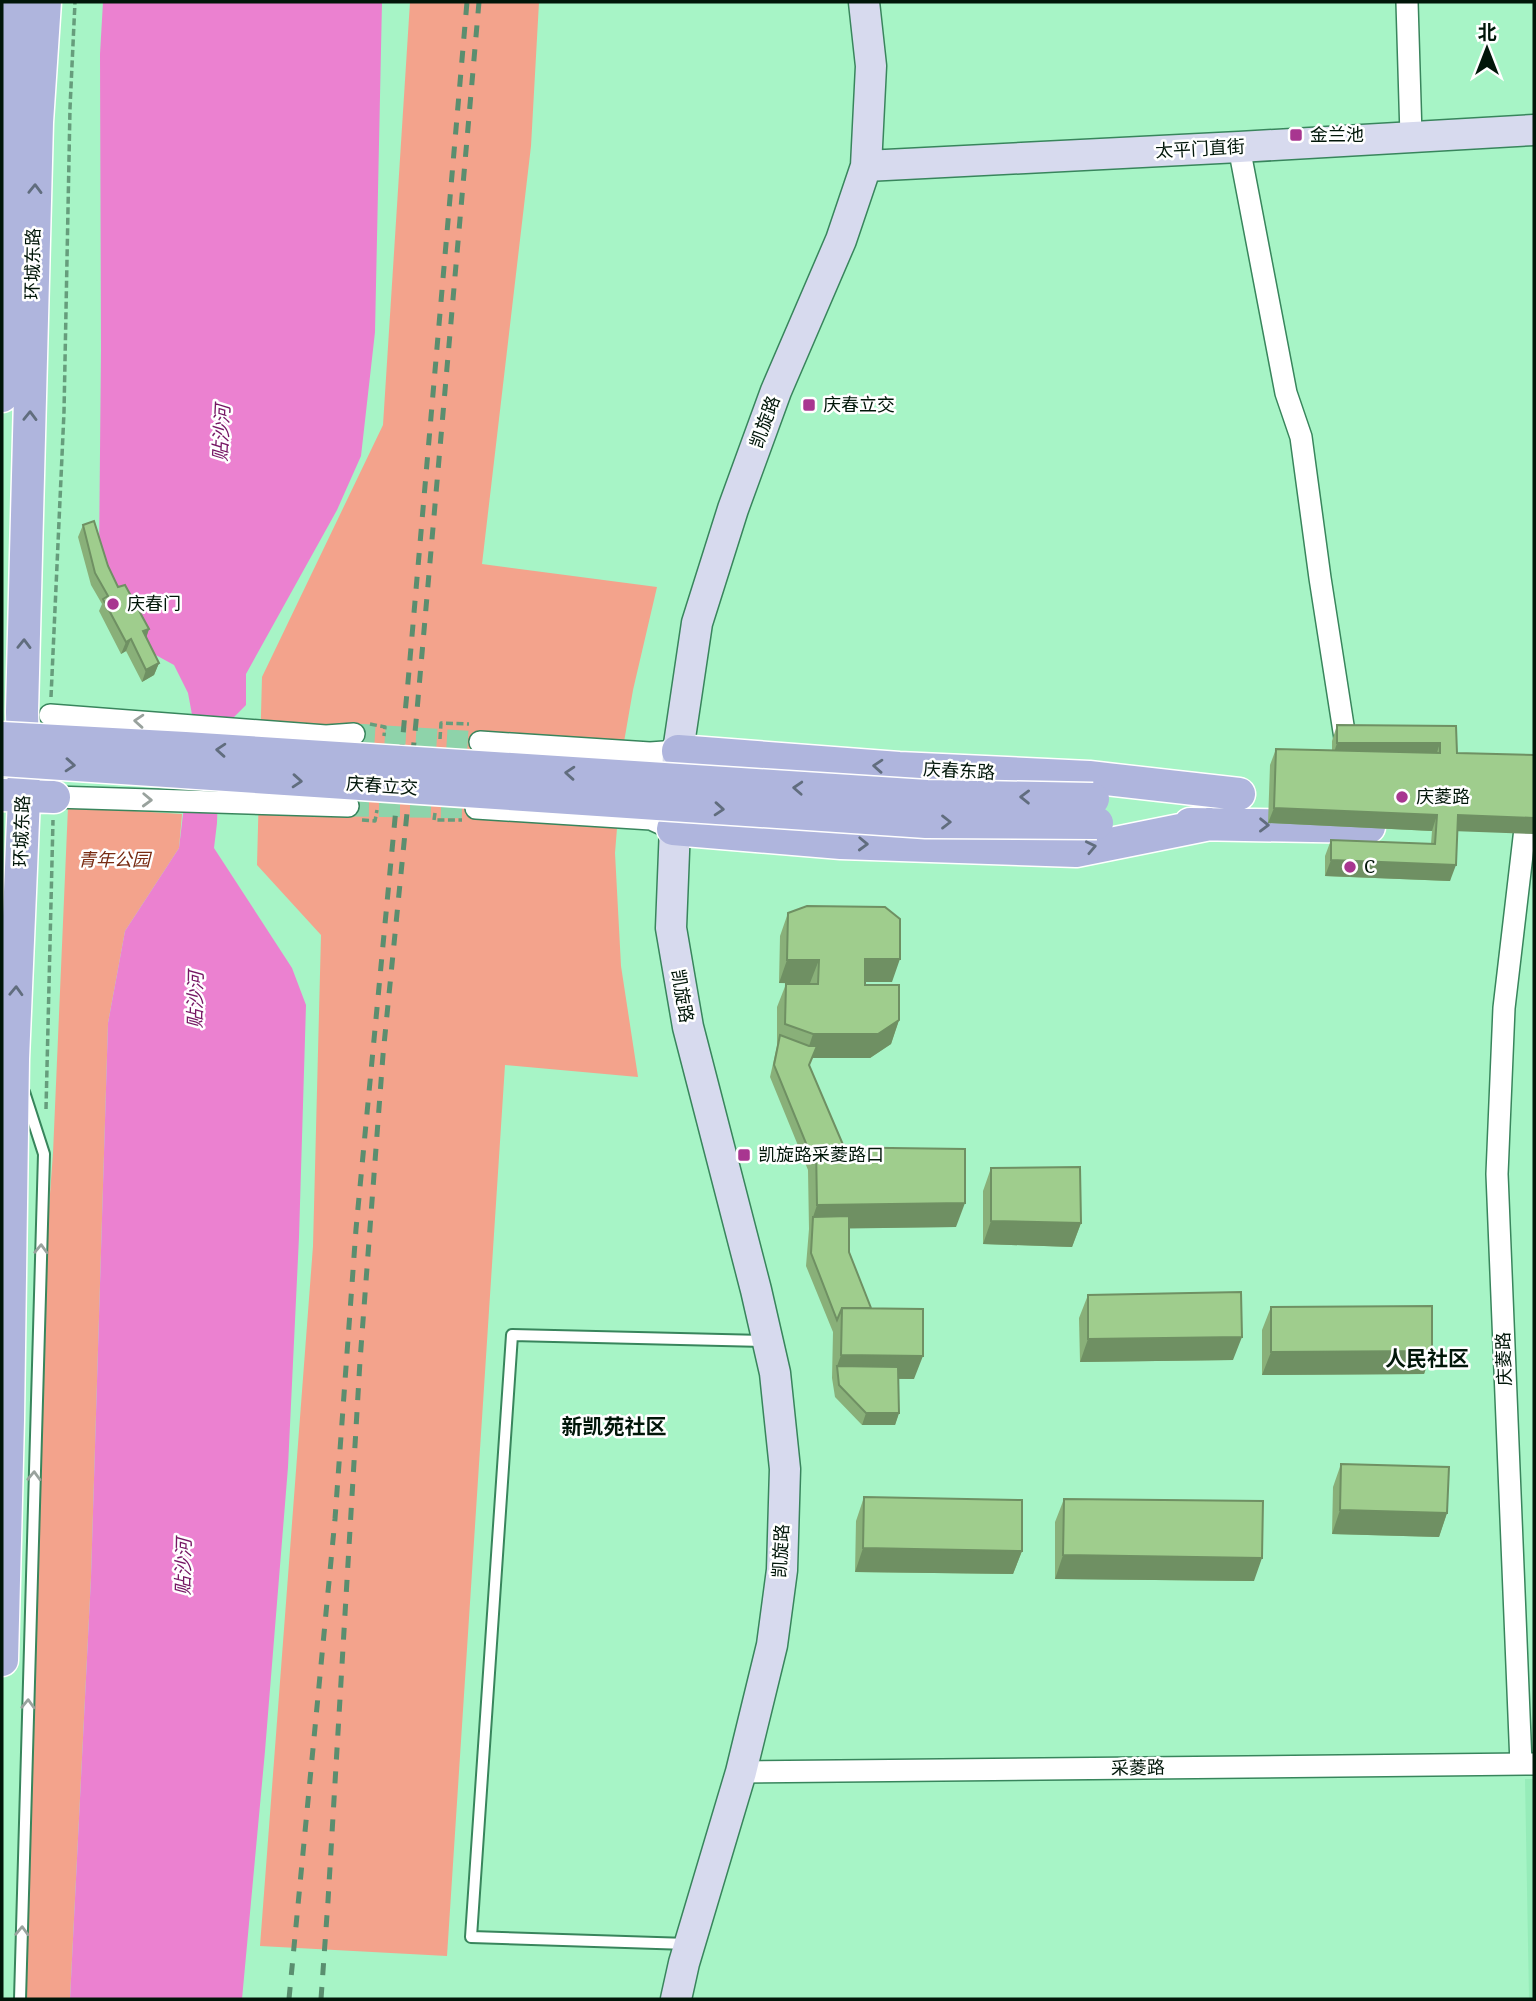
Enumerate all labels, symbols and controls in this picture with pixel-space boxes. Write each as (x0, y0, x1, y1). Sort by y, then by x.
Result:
north arrow (1452, 14, 1522, 84)
text: 北 (1477, 19, 1497, 45)
place label: 金兰池 (1310, 122, 1364, 146)
marker: 金兰池 (1288, 127, 1304, 143)
street label: 太平门直街 (1154, 134, 1246, 162)
one-way arrow (28, 183, 43, 194)
street label: 环城东路 (19, 228, 45, 300)
street label: 凯旋路 (744, 392, 785, 451)
place label: 庆春立交 (823, 392, 895, 416)
marker: 庆春立交 (801, 397, 817, 413)
water label: 贴沙河 (207, 400, 236, 462)
one-way arrow (22, 411, 37, 422)
place label: 庆春门 (127, 591, 181, 615)
marker: 庆春门 (105, 596, 121, 612)
one-way arrow (16, 638, 32, 649)
one-way arrow (134, 714, 145, 729)
one-way arrow (215, 743, 226, 758)
street label: 庆春东路 (922, 756, 996, 784)
one-way arrow (65, 757, 76, 772)
one-way arrow (873, 759, 884, 774)
one-way arrow (565, 766, 576, 781)
street label: 庆春立交 (345, 771, 419, 799)
one-way arrow (292, 773, 303, 788)
one-way arrow (792, 780, 803, 795)
place label: 庆菱路 (1416, 784, 1470, 808)
marker: 庆菱路 (1394, 789, 1410, 805)
one-way arrow (1019, 790, 1030, 805)
one-way arrow (141, 793, 152, 808)
street label: 环城东路 (8, 795, 34, 867)
one-way arrow (714, 801, 725, 816)
one-way arrow (942, 814, 952, 830)
one-way arrow (1259, 817, 1269, 833)
one-way arrow (858, 836, 869, 851)
one-way arrow (1084, 841, 1096, 856)
park label: 青年公园 (78, 847, 153, 871)
place label: C (1364, 854, 1375, 878)
marker: C (1342, 859, 1358, 875)
water label: 贴沙河 (182, 967, 209, 1029)
street label: 凯旋路 (666, 967, 699, 1024)
one-way arrow (8, 985, 24, 996)
place label: 凯旋路采菱路口 (758, 1142, 884, 1166)
marker: 凯旋路采菱路口 (736, 1147, 752, 1163)
one-way arrow (34, 1243, 49, 1254)
street label: 庆菱路 (1490, 1332, 1516, 1386)
district label: 人民社区 (1385, 1344, 1469, 1372)
district label: 新凯苑社区 (562, 1412, 667, 1440)
one-way arrow (26, 1470, 42, 1481)
street label: 凯旋路 (767, 1523, 793, 1579)
water label: 贴沙河 (170, 1534, 197, 1596)
one-way arrow (20, 1698, 36, 1708)
street label: 采菱路 (1111, 1755, 1165, 1779)
one-way arrow (14, 1925, 30, 1936)

